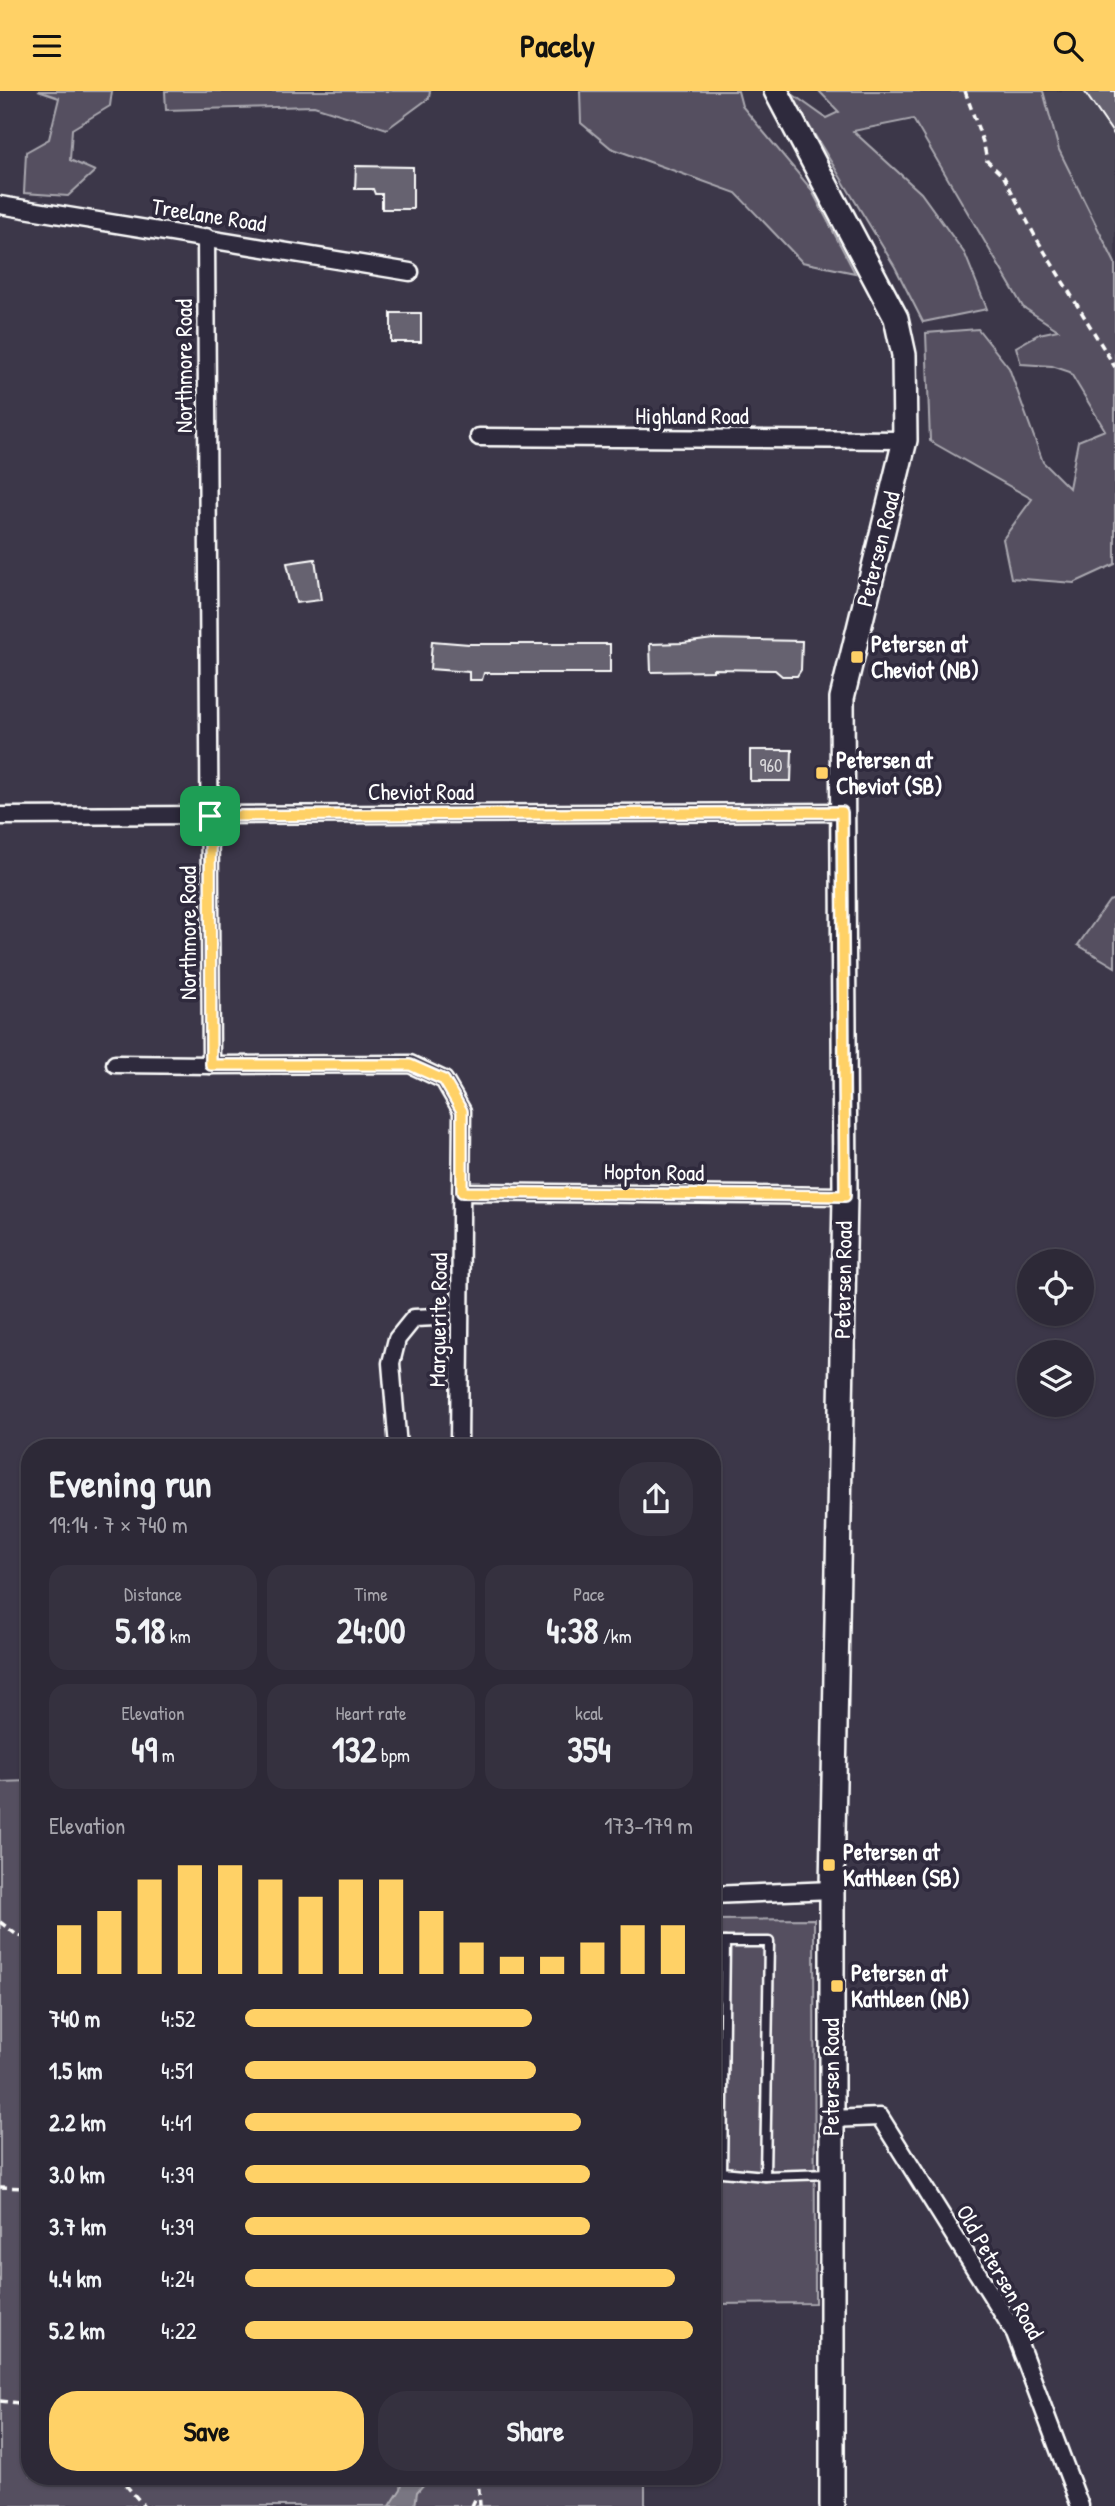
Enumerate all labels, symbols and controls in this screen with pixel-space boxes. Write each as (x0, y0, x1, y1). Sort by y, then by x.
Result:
text: Pacely (520, 24, 595, 67)
icon: menu (28, 27, 66, 65)
icon: search (1049, 27, 1087, 65)
street label: Treelane Road (150, 190, 269, 239)
street label: Northmore Road (168, 299, 199, 433)
street label: Highland Road (635, 400, 749, 431)
street label: Petersen Road (848, 488, 907, 610)
place label: Petersen at Cheviot (NB) (871, 628, 979, 685)
marker: Petersen at Cheviot (NB) (849, 649, 865, 665)
place label: Petersen at Cheviot (SB) (836, 744, 943, 801)
house number: 960 (759, 752, 783, 778)
marker: Petersen at Cheviot (SB) (814, 765, 830, 781)
street label: Cheviot Road (368, 776, 474, 807)
pin (180, 786, 240, 846)
icon: arrive (191, 797, 229, 835)
street label: Northmore Road (172, 866, 203, 1000)
street label: Hopton Road (604, 1155, 705, 1188)
street label: Petersen Road (826, 1221, 859, 1339)
map controls (1017, 1249, 1094, 1417)
button: locate (1017, 1249, 1094, 1326)
street label: Marguerite Road (421, 1253, 454, 1387)
button: layers (1017, 1340, 1094, 1417)
text: Evening run (49, 1457, 212, 1509)
button: share (619, 1462, 693, 1536)
text: 19:14 · 7 × 740 m (49, 1509, 188, 1540)
text: Distance (124, 1581, 182, 1607)
text: Time (354, 1581, 388, 1607)
text: Pace (573, 1581, 605, 1607)
text: 5.18 (115, 1607, 165, 1654)
text: 24:00 (337, 1607, 406, 1654)
text: 4:38 (546, 1607, 598, 1654)
text: km (165, 1623, 191, 1649)
text: /km (598, 1623, 632, 1649)
text: Elevation (121, 1700, 185, 1726)
text: Heart rate (336, 1700, 406, 1726)
text: kcal (575, 1700, 603, 1726)
text: 49 (131, 1726, 157, 1773)
text: 132 (332, 1726, 377, 1773)
text: 354 (567, 1726, 611, 1773)
text: m (157, 1742, 175, 1768)
text: bpm (377, 1742, 410, 1768)
text: Elevation (49, 1810, 125, 1841)
text: 173–179 m (604, 1810, 693, 1841)
place label: Petersen at Kathleen (SB) (843, 1836, 960, 1893)
marker: Petersen at Kathleen (SB) (821, 1857, 837, 1873)
place label: Petersen at Kathleen (NB) (851, 1957, 970, 2014)
marker: Petersen at Kathleen (NB) (829, 1978, 845, 1994)
text: 740 m (49, 2003, 100, 2034)
text: 4:52 (161, 2003, 195, 2034)
street label: Petersen Road (815, 2018, 846, 2136)
text: 1.5 km (49, 2055, 102, 2086)
text: 4:51 (161, 2055, 193, 2086)
text: 2.2 km (49, 2107, 106, 2138)
text: 4:41 (161, 2107, 192, 2138)
text: 3.0 km (49, 2159, 105, 2190)
text: 4:39 (161, 2159, 194, 2190)
street label: Old Petersen Road (949, 2199, 1052, 2345)
text: 3.7 km (49, 2211, 106, 2242)
text: 4:39 (161, 2211, 194, 2242)
text: 4.4 km (49, 2263, 102, 2294)
text: 4:24 (161, 2263, 194, 2294)
text: 5.2 km (49, 2315, 105, 2346)
text: 4:22 (161, 2315, 197, 2346)
button: Save (49, 2391, 364, 2471)
button: Share (378, 2391, 693, 2471)

